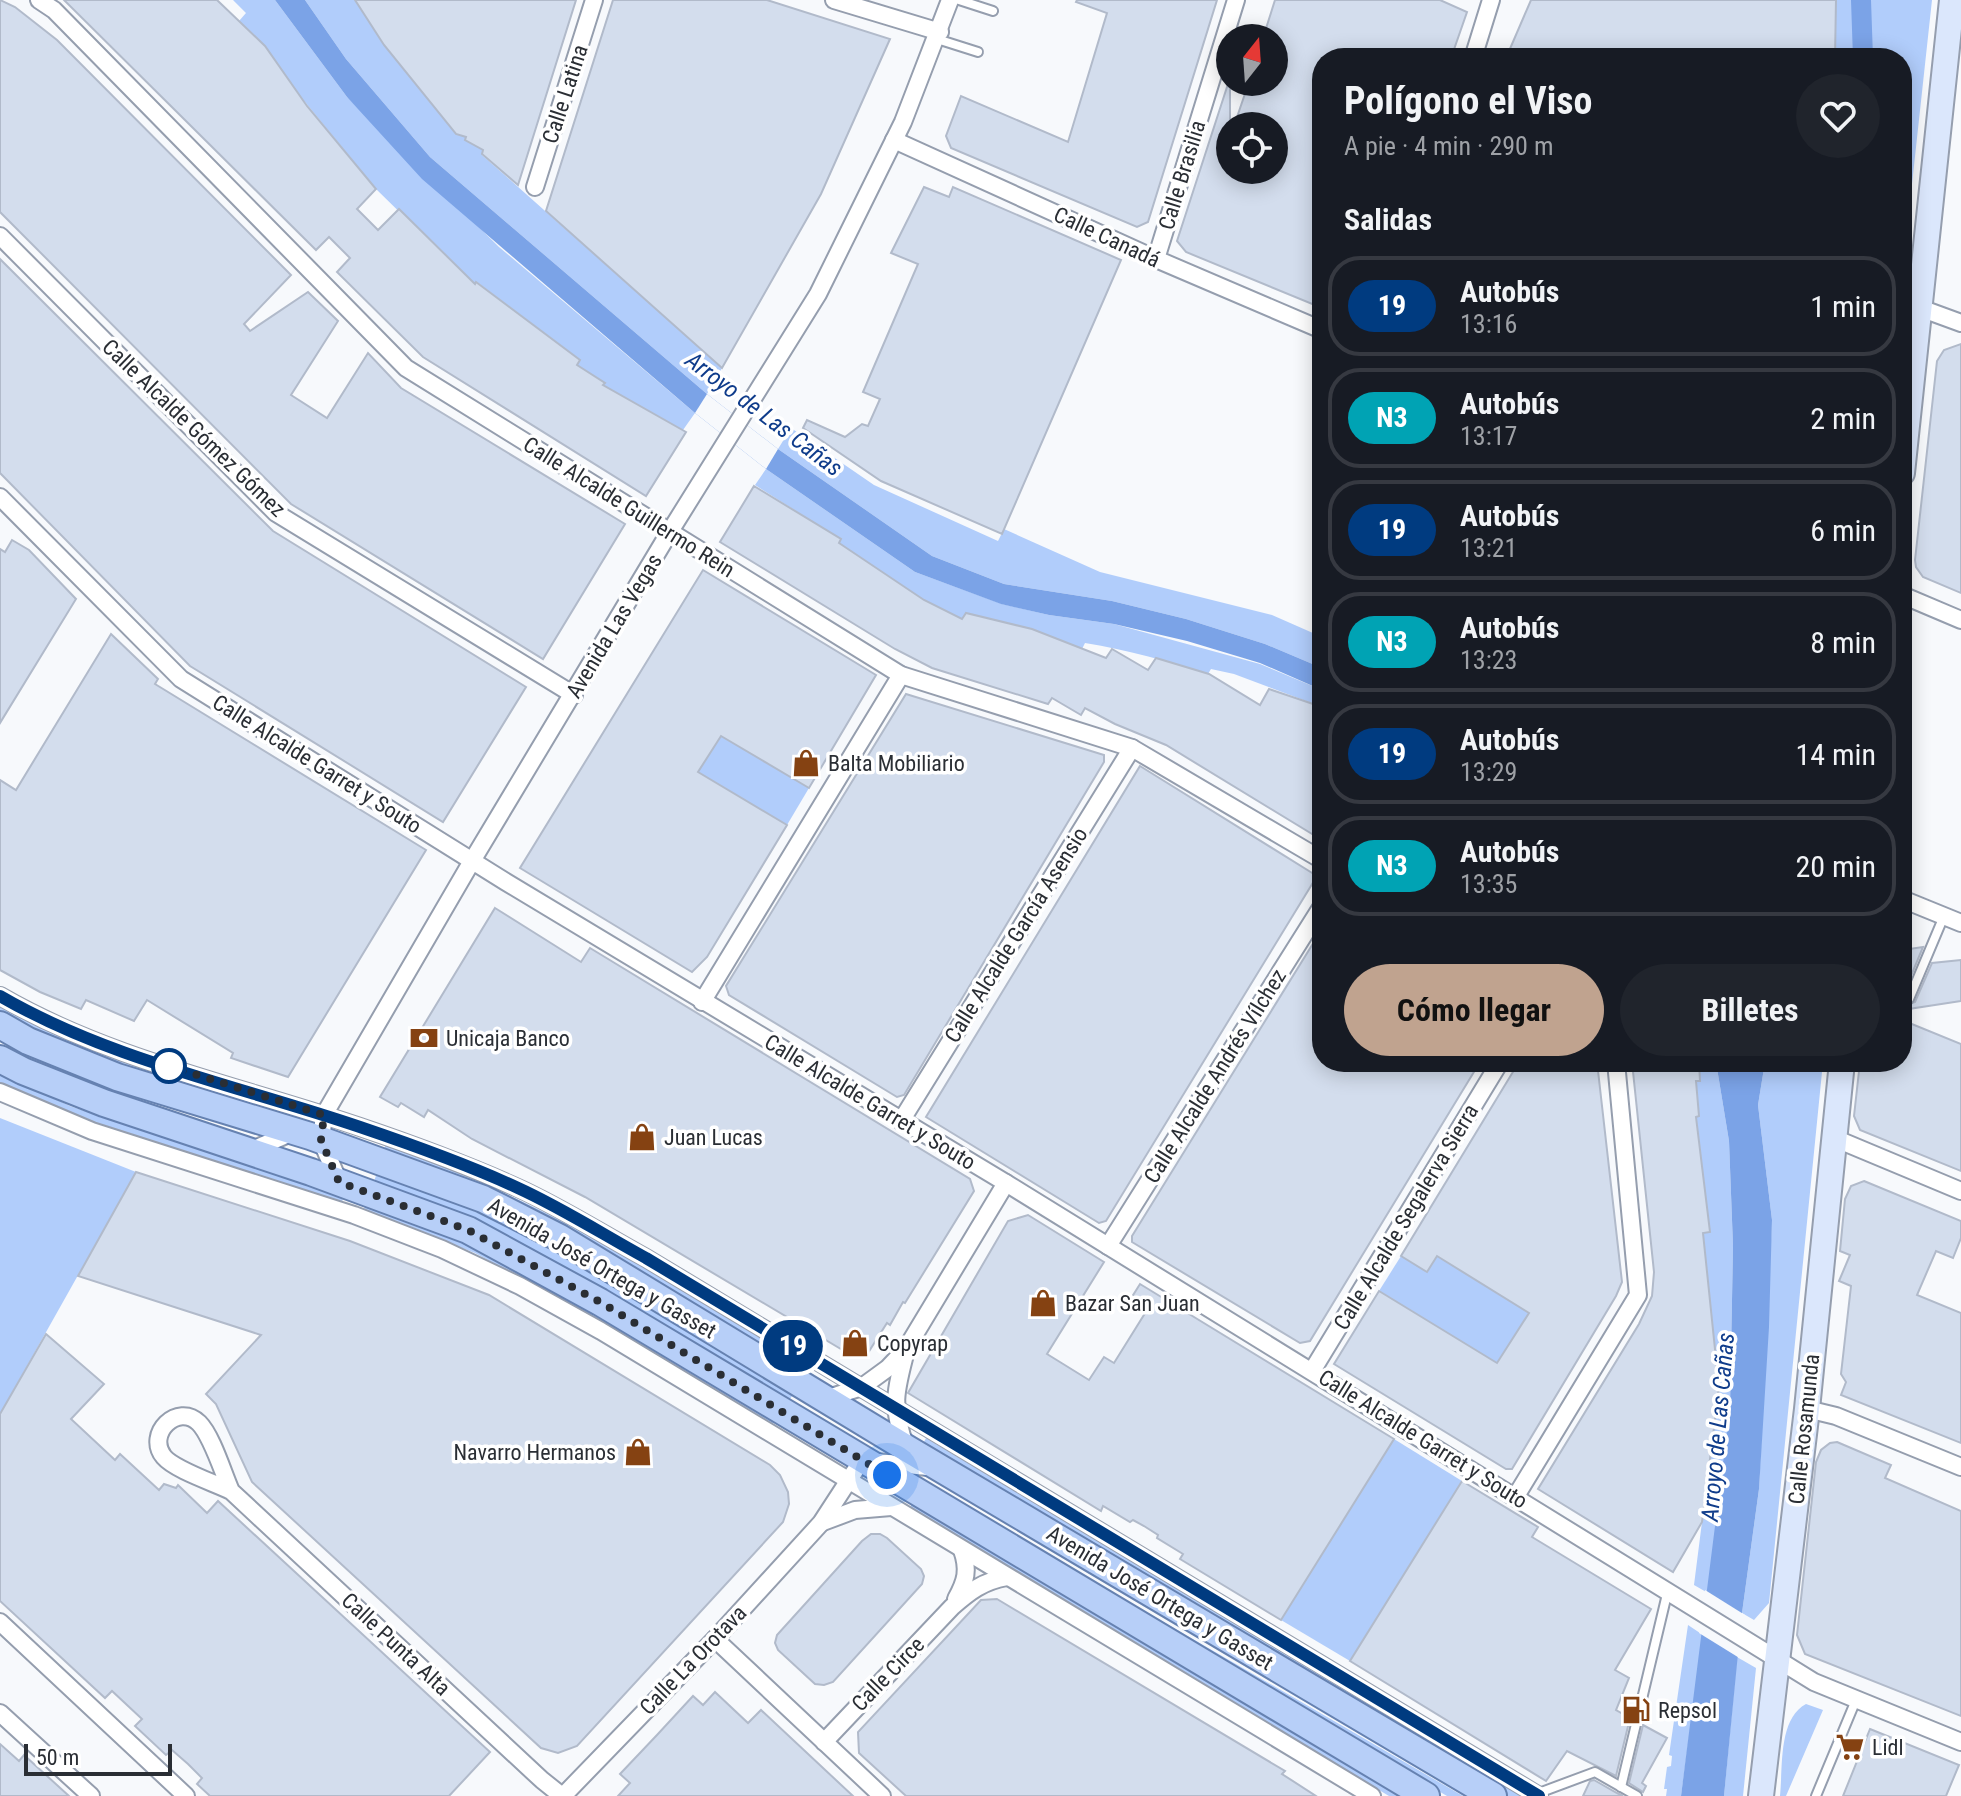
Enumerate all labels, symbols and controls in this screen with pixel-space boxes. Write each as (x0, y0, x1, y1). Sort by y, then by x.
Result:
north arrow (1216, 24, 1288, 96)
map controls (1216, 24, 1288, 184)
street label: Calle Latina (537, 42, 593, 146)
button: heart (1796, 74, 1880, 158)
text: Polígono el Viso (1344, 79, 1592, 123)
button: locate (1216, 112, 1288, 184)
street label: Calle Brasilia (1154, 117, 1210, 233)
text: A pie · 4 min · 290 m (1344, 131, 1553, 161)
street label: Calle Canadá (1050, 202, 1164, 272)
text: Salidas (1344, 202, 1432, 237)
text: Autobús (1460, 274, 1559, 309)
text: 19 (1378, 289, 1406, 322)
text: 1 min (1810, 289, 1876, 324)
text: 13:16 (1460, 309, 1517, 339)
street label: Calle Alcalde Gómez Gómez (97, 334, 291, 522)
water label: Arroyo de Las Cañas (679, 345, 848, 482)
text: Autobús (1460, 386, 1559, 421)
text: N3 (1376, 401, 1408, 434)
text: 2 min (1810, 401, 1876, 436)
text: 13:17 (1460, 421, 1517, 451)
street label: Calle Alcalde Guillermo Rein (519, 432, 739, 582)
text: Autobús (1460, 498, 1559, 533)
text: 19 (1378, 513, 1406, 546)
text: 6 min (1810, 513, 1876, 548)
text: 13:21 (1460, 533, 1517, 563)
street label: Avenida Las Vegas (561, 549, 667, 703)
text: Autobús (1460, 610, 1559, 645)
text: N3 (1376, 625, 1408, 658)
text: 8 min (1810, 625, 1876, 660)
text: 13:23 (1460, 645, 1517, 675)
street label: Calle Alcalde Garret y Souto (208, 689, 426, 839)
text: Autobús (1460, 722, 1559, 757)
text: 19 (1378, 737, 1406, 770)
text: 14 min (1795, 737, 1876, 772)
shop icon: Balta Mobiliario (791, 748, 821, 778)
place label: Balta Mobiliario (828, 751, 965, 776)
text: 13:29 (1460, 757, 1517, 787)
street label: Calle Alcalde García Asensio (939, 823, 1093, 1047)
text: Autobús (1460, 834, 1559, 869)
text: N3 (1376, 849, 1408, 882)
text: 20 min (1795, 849, 1876, 884)
text: 13:35 (1460, 869, 1517, 899)
street label: Calle Alcalde Andrés Vílchez (1139, 964, 1291, 1188)
button: Cómo llegar (1344, 964, 1604, 1056)
button: Billetes (1620, 964, 1880, 1056)
bank icon: Unicaja Banco (409, 1023, 439, 1053)
place label: Unicaja Banco (446, 1026, 570, 1051)
street label: Calle Alcalde Garret y Souto (760, 1029, 980, 1175)
unlabelled marker (152, 1049, 186, 1083)
street label: Calle Alcalde Segalerva Sierra (1329, 1100, 1483, 1334)
shop icon: Juan Lucas (627, 1122, 657, 1152)
place label: Juan Lucas (664, 1125, 763, 1150)
street label: Avenida José Ortega y Gasset (483, 1192, 721, 1344)
shop icon: Bazar San Juan (1028, 1288, 1058, 1318)
place label: Bazar San Juan (1065, 1291, 1200, 1316)
line badge: 19 (757, 1320, 829, 1372)
shop icon: Copyrap (840, 1328, 870, 1358)
text: 19 (779, 1329, 807, 1362)
place label: Copyrap (877, 1331, 948, 1356)
water label: Arroyo de Las Cañas (1696, 1332, 1740, 1523)
street label: Calle Rosamunda (1784, 1353, 1824, 1505)
street label: Calle Alcalde Garret y Souto (1314, 1364, 1532, 1514)
shop icon: Navarro Hermanos (623, 1437, 653, 1467)
place label: Navarro Hermanos (453, 1440, 616, 1465)
your location (867, 1455, 907, 1495)
street label: Avenida José Ortega y Gasset (1042, 1520, 1278, 1676)
street label: Calle Punta Alta (337, 1588, 455, 1700)
street label: Calle La Orotava (635, 1600, 751, 1720)
street label: Calle Circe (847, 1632, 929, 1716)
fuel station icon: Repsol (1621, 1695, 1651, 1725)
place label: Repsol (1658, 1698, 1717, 1723)
supermarket icon: Lidl (1835, 1732, 1865, 1762)
place label: Lidl (1872, 1735, 1903, 1760)
scale bar (24, 1740, 172, 1776)
text: 50 m (36, 1745, 79, 1770)

